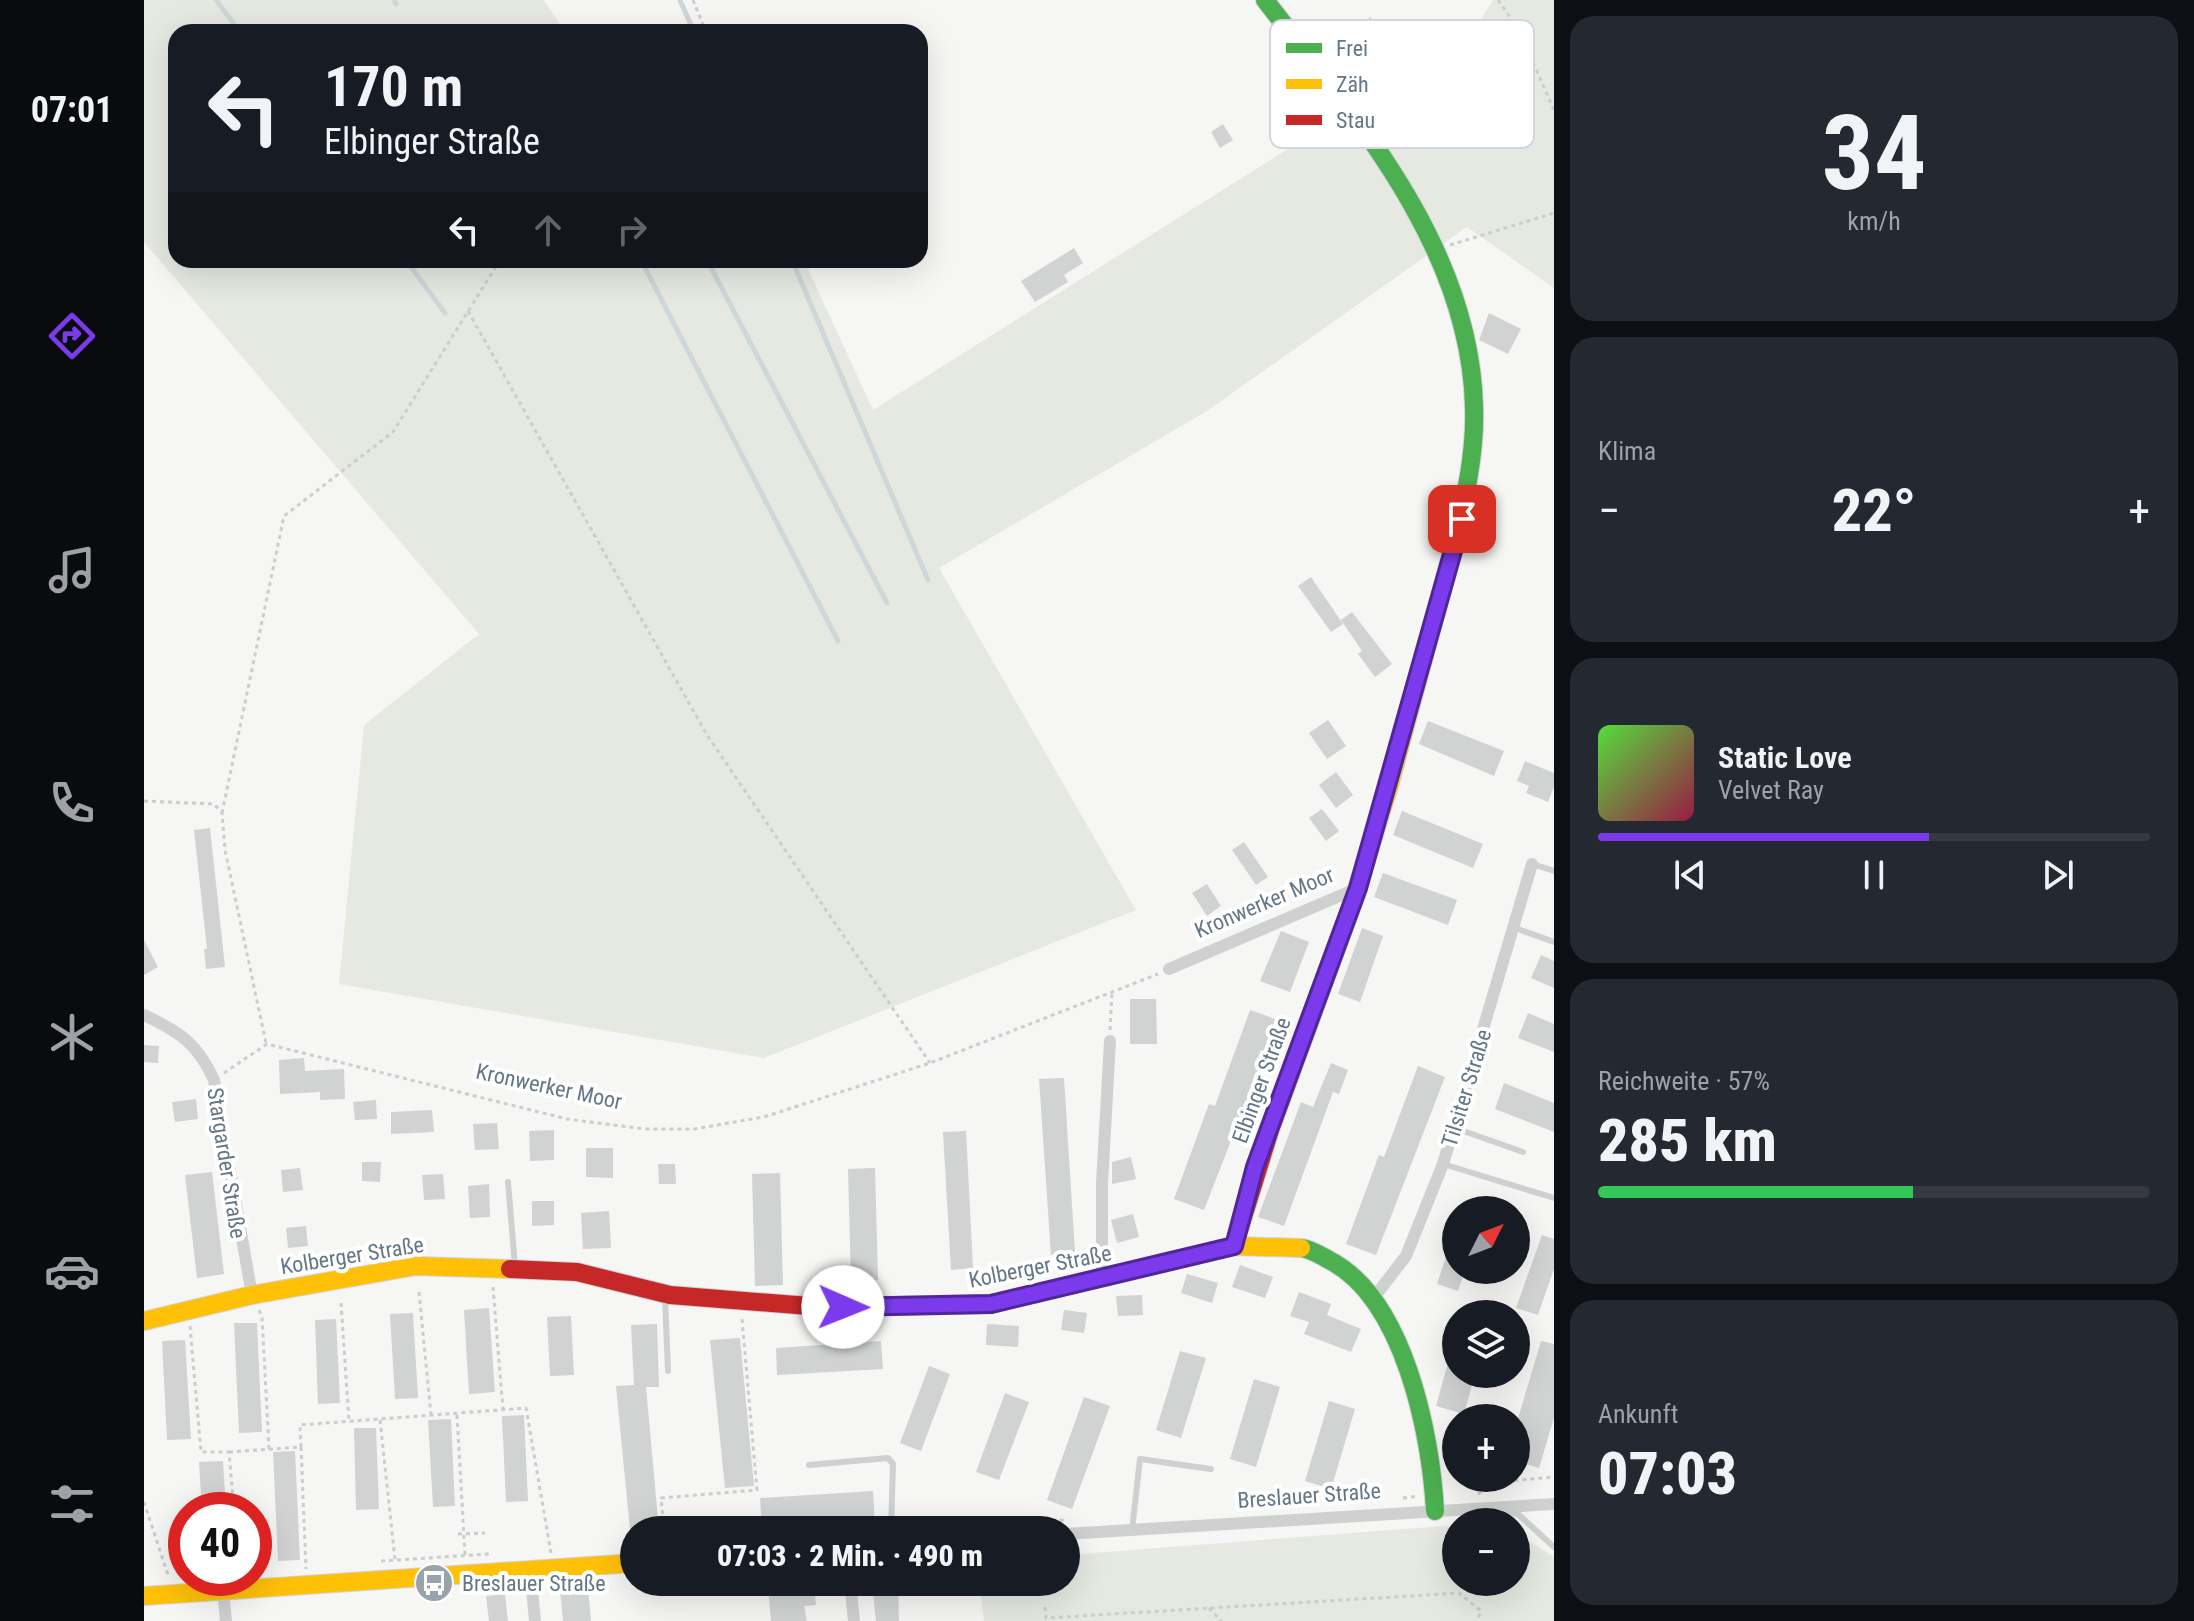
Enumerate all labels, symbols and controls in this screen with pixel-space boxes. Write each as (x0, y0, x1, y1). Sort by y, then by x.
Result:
legend (1270, 20, 1534, 148)
text: Frei (1336, 36, 1368, 61)
text: 170 m (324, 54, 463, 120)
icon: left (192, 56, 296, 160)
text: Zäh (1336, 72, 1369, 97)
text: 07:01 (31, 89, 113, 131)
text: 34 (1821, 93, 1927, 214)
text: Stau (1336, 108, 1375, 133)
text: Elbinger Straße (324, 121, 540, 163)
text: km/h (1847, 206, 1901, 236)
icon: left (442, 208, 486, 252)
icon: ahead (526, 208, 570, 252)
icon: right (610, 208, 654, 252)
icon: directions (44, 308, 100, 364)
text: Klima (1598, 436, 1656, 466)
text: 22° (1832, 475, 1916, 546)
pin (1428, 485, 1496, 553)
text: − (1598, 485, 1620, 537)
text: + (2128, 485, 2150, 537)
icon: arrive (1440, 497, 1484, 541)
icon: music (44, 542, 100, 598)
text: Static Love (1718, 740, 1852, 775)
icon: phone (44, 775, 100, 831)
text: Velvet Ray (1718, 775, 1824, 805)
icon: previous (1668, 853, 1712, 897)
icon: pause (1852, 853, 1896, 897)
icon: next (2036, 853, 2080, 897)
street label: Kronwerker Moor (1191, 862, 1338, 943)
icon: climate (44, 1009, 100, 1065)
street label: Elbinger Straße (1227, 1014, 1296, 1146)
street label: Tilsiter Straße (1437, 1026, 1496, 1150)
street label: Kronwerker Moor (474, 1059, 624, 1114)
text: Reichweite · 57% (1598, 1066, 1770, 1096)
street label: Stargarder Straße (202, 1086, 251, 1240)
text: 285 km (1598, 1105, 1777, 1176)
north arrow (1442, 1196, 1530, 1284)
map controls (1442, 1196, 1530, 1596)
street label: Kolberger Straße (279, 1232, 426, 1279)
street label: Kolberger Straße (967, 1240, 1114, 1293)
icon: car (44, 1243, 100, 1299)
position arrow (801, 1265, 885, 1349)
button: layers (1442, 1300, 1530, 1388)
text: Ankunft (1598, 1399, 1678, 1429)
button: + (1442, 1404, 1530, 1492)
text: 07:03 (1598, 1438, 1737, 1509)
icon: filters (44, 1476, 100, 1532)
street label: Breslauer Straße (1237, 1478, 1382, 1513)
speed limit sign: 40 (168, 1492, 272, 1596)
button: − (1442, 1508, 1530, 1596)
text: 07:03 · 2 Min. · 490 m (717, 1538, 983, 1573)
bus stop icon: Breslauer Straße (413, 1562, 455, 1604)
place label: Breslauer Straße (462, 1571, 606, 1596)

